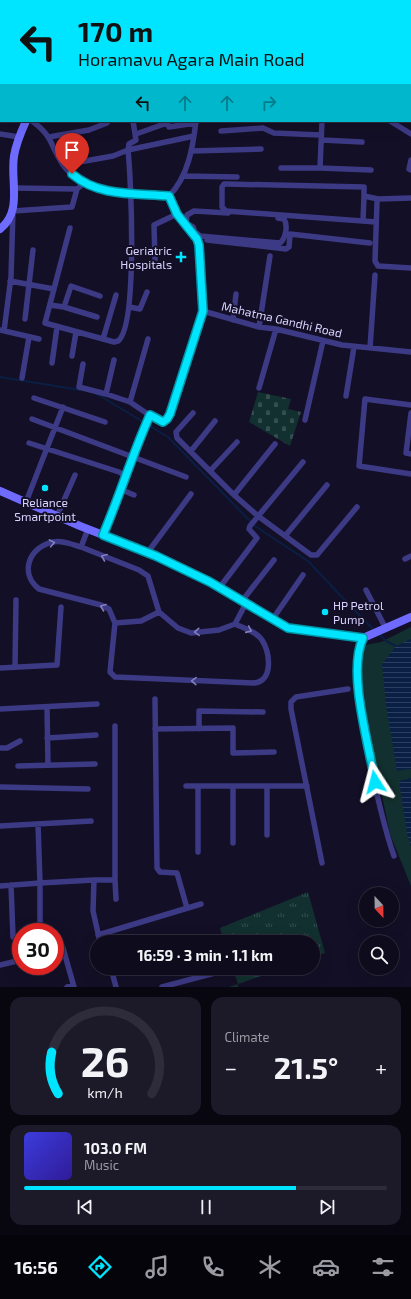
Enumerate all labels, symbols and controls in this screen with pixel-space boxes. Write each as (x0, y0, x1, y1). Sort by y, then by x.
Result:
text: 170 m (78, 14, 153, 48)
icon: left (12, 16, 64, 68)
text: Horamavu Agara Main Road (78, 48, 305, 70)
icon: left (132, 92, 154, 114)
icon: ahead (174, 92, 196, 114)
icon: ahead (216, 92, 238, 114)
icon: right (258, 92, 280, 114)
pin (55, 133, 89, 174)
icon: arrive (61, 139, 83, 161)
place label: Geriatric Hospitals (120, 243, 172, 271)
marker: Geriatric Hospitals (175, 251, 187, 263)
street label: Mahatma Gandhi Road (220, 298, 344, 340)
marker: Reliance Smartpoint (40, 483, 50, 493)
place label: Reliance Smartpoint (14, 495, 76, 523)
one-way arrow (49, 539, 55, 548)
one-way arrow (101, 553, 108, 561)
place label: HP Petrol Pump (333, 598, 384, 626)
one-way arrow (99, 603, 106, 611)
marker: HP Petrol Pump (320, 607, 330, 617)
one-way arrow (245, 626, 252, 634)
one-way arrow (194, 627, 200, 636)
one-way arrow (191, 677, 197, 685)
position arrow (354, 761, 396, 803)
north arrow (359, 887, 399, 927)
map controls (359, 887, 399, 975)
speed limit sign: 30 (12, 923, 64, 975)
button: search (359, 935, 399, 975)
text: 16:59 · 3 min · 1.1 km (137, 946, 273, 964)
text: Climate (225, 1029, 269, 1045)
text: 26 (81, 1035, 130, 1085)
text: 21.5° (274, 1049, 338, 1085)
text: − (225, 1054, 237, 1080)
text: + (375, 1054, 387, 1080)
text: km/h (88, 1084, 123, 1101)
text: 103.0 FM (84, 1139, 147, 1157)
text: Music (84, 1157, 119, 1173)
icon: previous (74, 1196, 96, 1218)
icon: pause (195, 1196, 217, 1218)
icon: next (316, 1196, 338, 1218)
icon: directions (86, 1253, 114, 1281)
icon: music (143, 1253, 171, 1281)
icon: phone (199, 1253, 227, 1281)
icon: climate (256, 1253, 284, 1281)
icon: car (312, 1253, 340, 1281)
icon: filters (369, 1253, 397, 1281)
text: 16:56 (14, 1256, 58, 1278)

